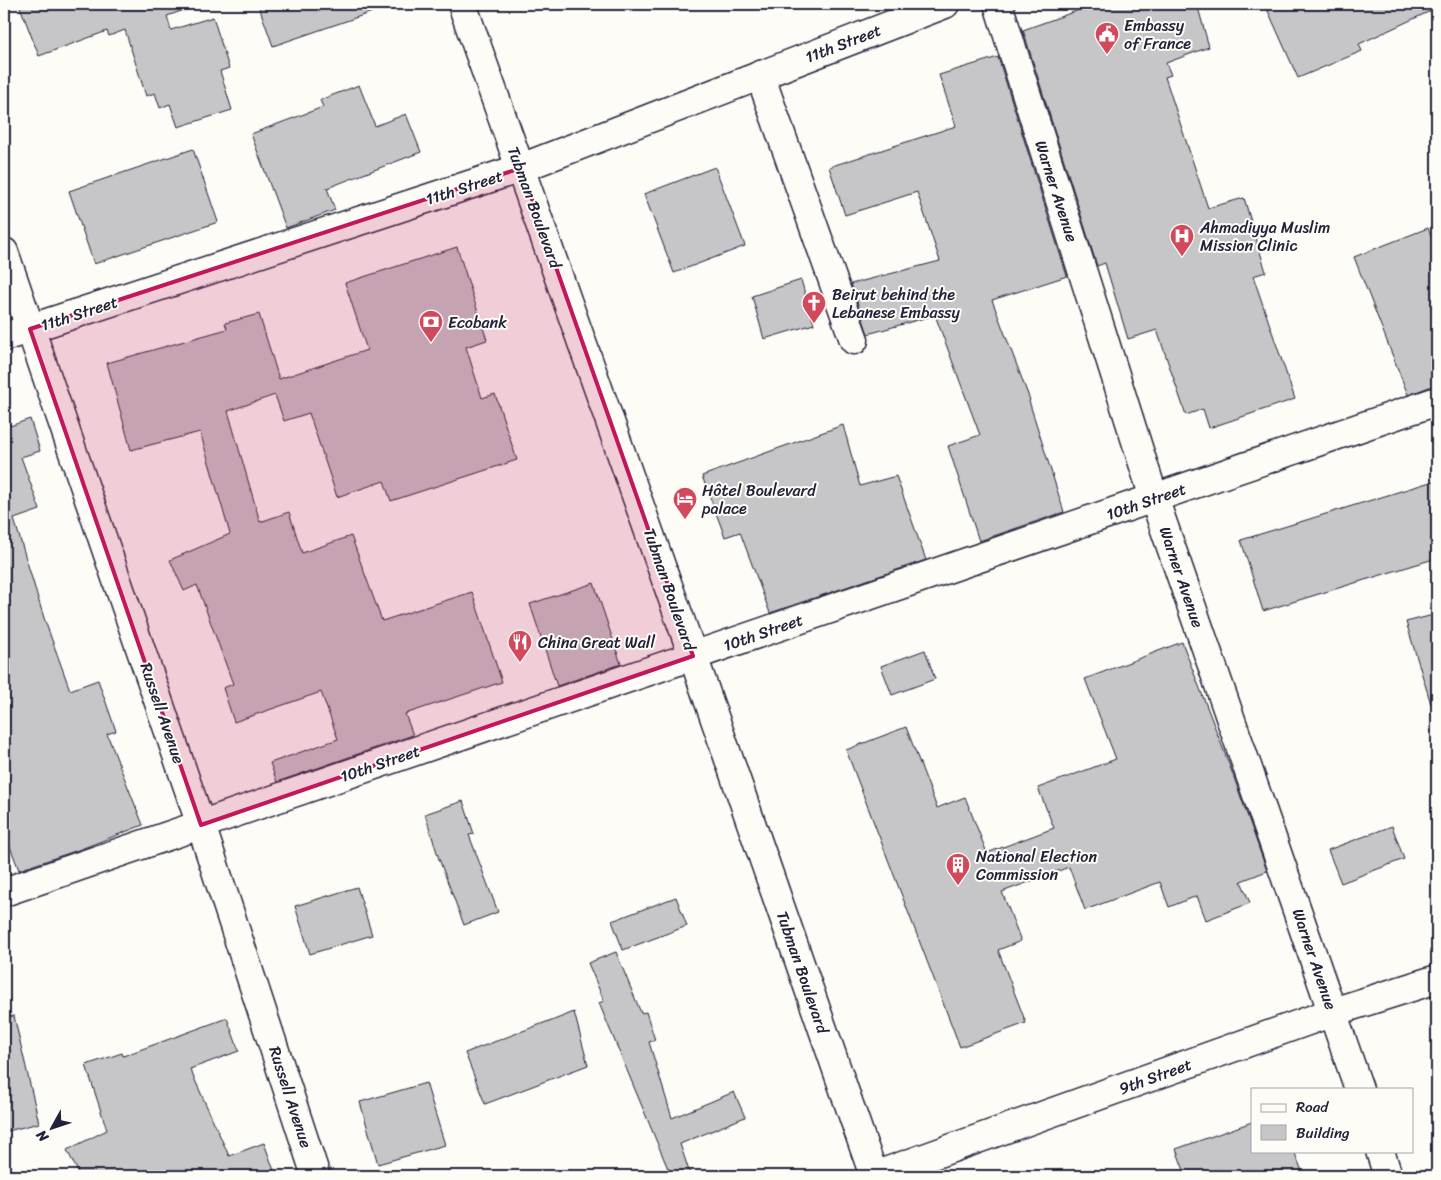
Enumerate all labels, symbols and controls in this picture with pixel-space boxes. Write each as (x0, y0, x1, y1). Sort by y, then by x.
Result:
place label: Embassy of France (1124, 11, 1191, 58)
street label: 11th Street (801, 16, 886, 71)
public building icon: Embassy of France (1094, 21, 1120, 55)
street label: Warner Avenue (1026, 136, 1087, 246)
street label: Tubman Boulevard (499, 142, 571, 274)
street label: 11th Street (422, 161, 507, 214)
place label: Ahmadiyya Muslim Mission Clinic (1199, 213, 1330, 260)
hospital icon: Ahmadiyya Muslim Mission Clinic (1169, 223, 1195, 257)
place label: Beirut behind the Lebanese Embassy (832, 280, 960, 327)
street label: 11th Street (37, 287, 122, 340)
church icon: Beirut behind the Lebanese Embassy (801, 290, 827, 324)
place label: Ecobank (448, 308, 507, 337)
bank icon: Ecobank (418, 309, 444, 343)
street label: 10th Street (1102, 474, 1190, 529)
place label: Hôtel Boulevard palace (701, 476, 817, 523)
hotel icon: Hôtel Boulevard palace (672, 486, 698, 520)
street label: Warner Avenue (1151, 523, 1212, 632)
street label: Tubman Boulevard (635, 524, 705, 656)
street label: 10th Street (719, 605, 807, 660)
place label: China Great Wall (538, 628, 655, 657)
restaurant icon: China Great Wall (507, 629, 533, 663)
street label: Russell Avenue (132, 658, 193, 768)
street label: 10th Street (336, 736, 424, 791)
place label: National Election Commission (976, 842, 1097, 889)
building icon: National Election Commission (945, 852, 971, 886)
street label: Warner Avenue (1284, 905, 1345, 1014)
street label: Tubman Boulevard (768, 907, 838, 1039)
street label: Russell Avenue (260, 1042, 321, 1152)
street label: 9th Street (1115, 1050, 1196, 1103)
legend (1251, 1088, 1414, 1152)
text: Road (1296, 1094, 1329, 1120)
north arrow (28, 1102, 78, 1152)
text: Building (1296, 1120, 1350, 1146)
text: N (30, 1124, 56, 1149)

